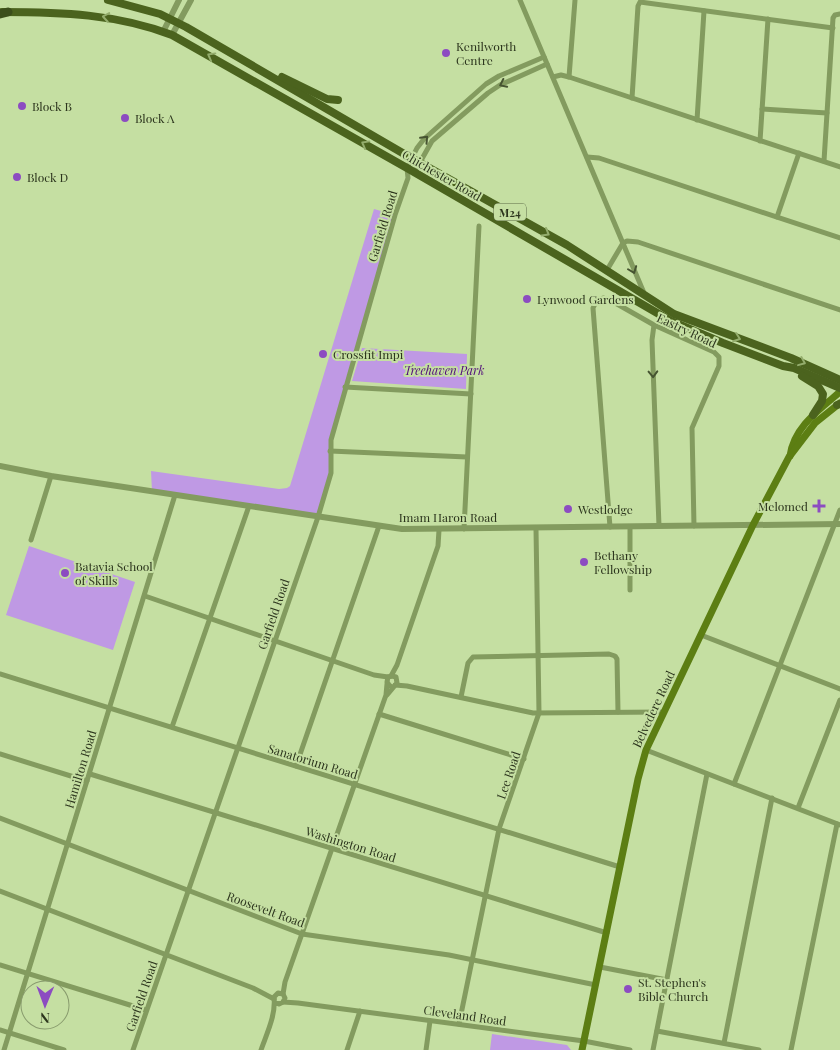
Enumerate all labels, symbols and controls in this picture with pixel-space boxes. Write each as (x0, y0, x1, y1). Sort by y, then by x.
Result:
one-way arrow (102, 12, 110, 23)
place label: Kenilworth Centre (456, 38, 516, 68)
marker: Kenilworth Centre (440, 47, 452, 59)
one-way arrow (208, 52, 217, 62)
one-way arrow (499, 77, 508, 88)
place label: Block B (32, 98, 72, 114)
marker: Block B (16, 100, 28, 112)
place label: Block A (135, 110, 175, 126)
marker: Block A (119, 112, 131, 124)
one-way arrow (419, 135, 428, 144)
one-way arrow (361, 140, 370, 150)
street label: Chichester Road (400, 146, 484, 204)
place label: Block D (27, 169, 69, 185)
marker: Block D (11, 171, 23, 183)
street label: Garfield Road (364, 188, 400, 264)
road number: M24 (494, 203, 526, 220)
one-way arrow (541, 226, 550, 236)
one-way arrow (628, 265, 638, 273)
place label: Lynwood Gardens (537, 291, 634, 307)
marker: Lynwood Gardens (521, 293, 533, 305)
street label: Eastry Road (654, 309, 720, 351)
one-way arrow (732, 332, 741, 342)
place label: Crossfit Impi (333, 346, 404, 362)
marker: Crossfit Impi (317, 348, 329, 360)
one-way arrow (798, 357, 806, 367)
park label: Treehaven Park (404, 362, 484, 378)
one-way arrow (648, 370, 658, 378)
place label: Melomed (758, 498, 808, 514)
marker: Melomed (812, 499, 826, 513)
place label: Westlodge (577, 501, 633, 517)
marker: Westlodge (562, 503, 574, 515)
street label: Imam Haron Road (399, 509, 497, 525)
place label: Bethany Fellowship (594, 547, 652, 577)
marker: Bethany Fellowship (578, 556, 590, 568)
place label: Batavia School of Skills (75, 558, 153, 588)
marker: Batavia School of Skills (59, 567, 71, 579)
street label: Garfield Road (253, 577, 293, 651)
street label: Belvedere Road (628, 668, 678, 750)
street label: Hamilton Road (61, 728, 99, 810)
street label: Sanatorium Road (266, 740, 360, 782)
street label: Lee Road (492, 749, 524, 801)
street label: Washington Road (303, 822, 398, 865)
street label: Roosevelt Road (225, 887, 307, 931)
street label: Garfield Road (121, 959, 161, 1033)
place label: St. Stephen's Bible Church (638, 974, 708, 1004)
north arrow (20, 980, 70, 1030)
marker: St. Stephen's Bible Church (622, 983, 634, 995)
street label: Cleveland Road (423, 1001, 507, 1029)
text: N (40, 1009, 50, 1028)

